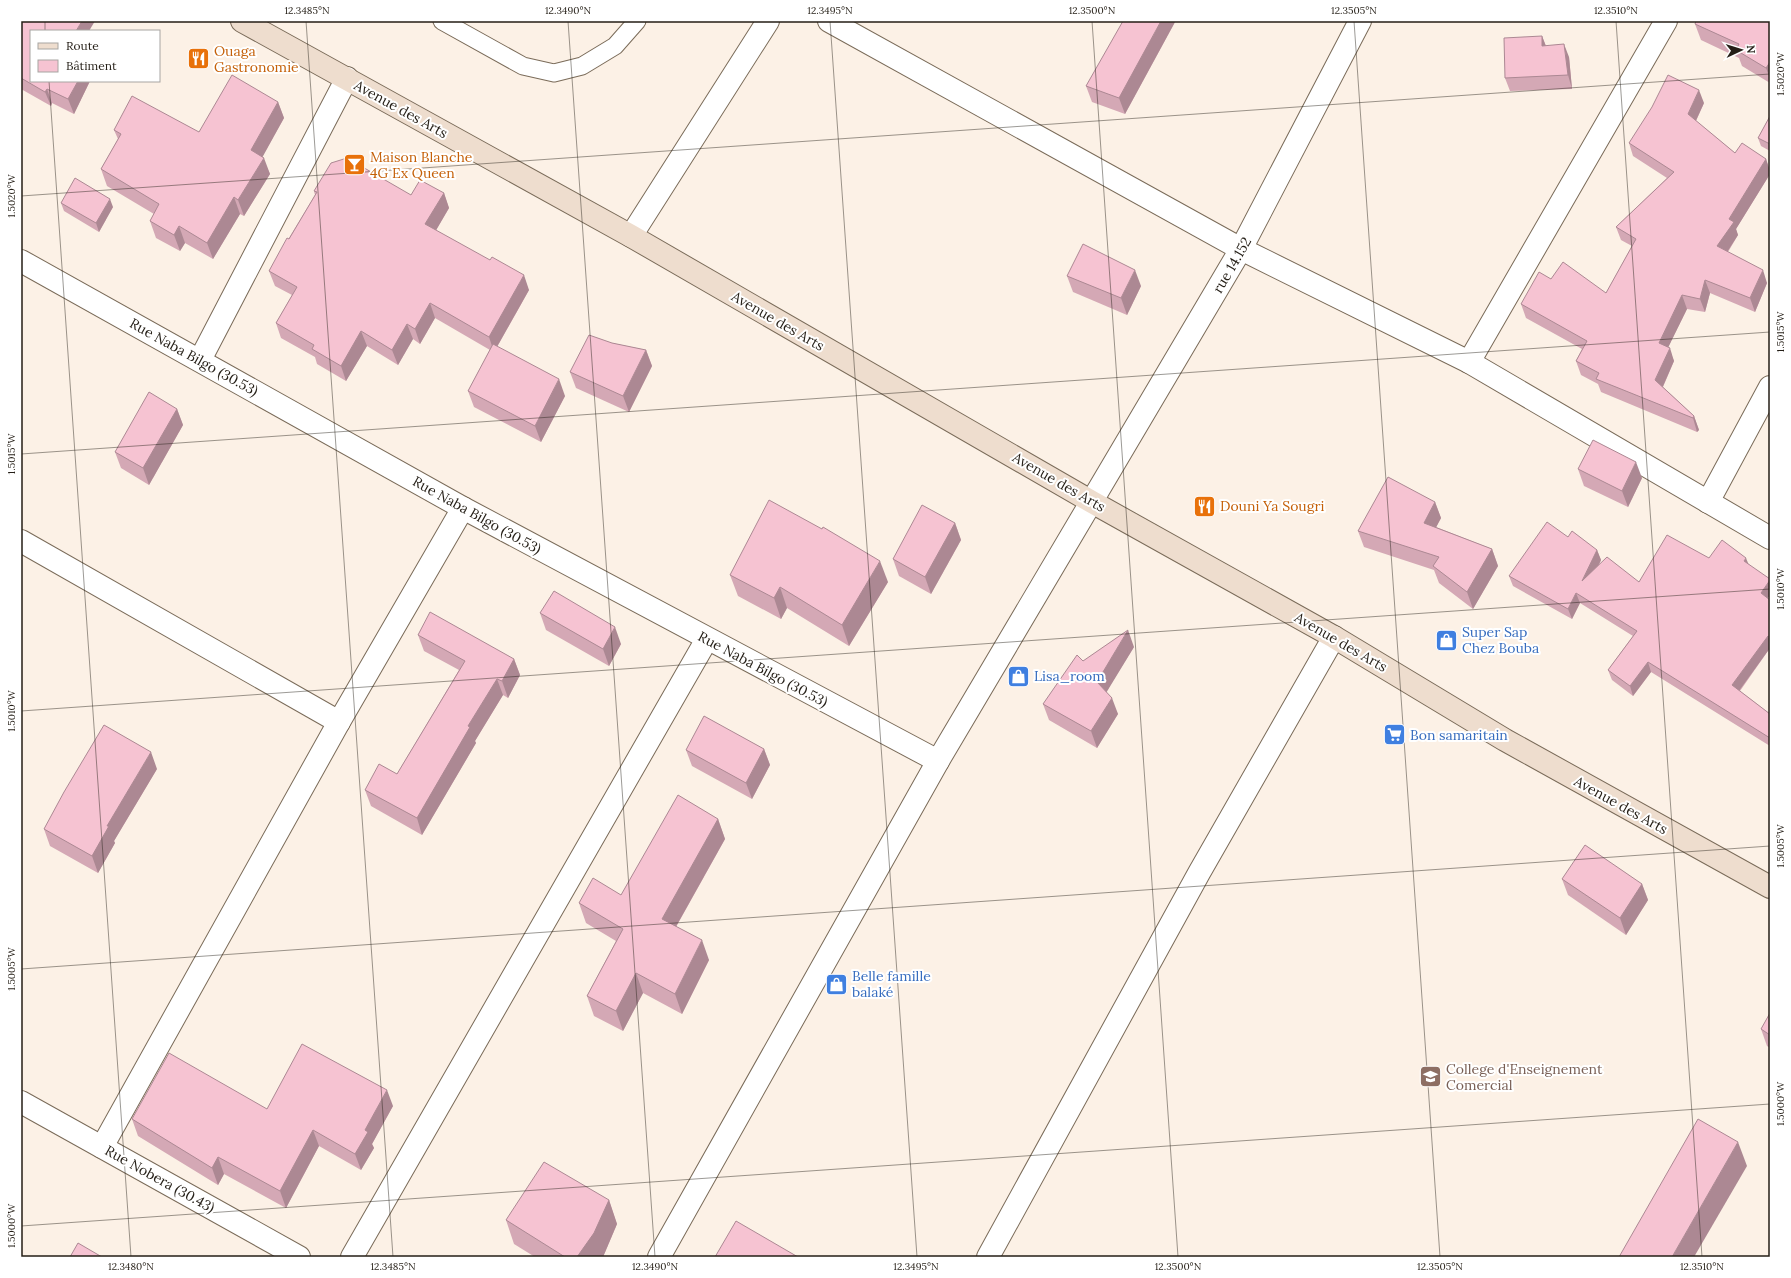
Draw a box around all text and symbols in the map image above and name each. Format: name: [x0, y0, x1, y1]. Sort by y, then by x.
text: 12.3485°N: [284, 4, 330, 17]
text: 12.3490°N: [545, 4, 591, 17]
text: 12.3495°N: [807, 4, 853, 17]
text: 12.3500°N: [1069, 4, 1116, 17]
text: 12.3505°N: [1331, 4, 1377, 17]
text: 12.3510°N: [1594, 4, 1638, 17]
legend: [30, 30, 160, 82]
north arrow: [1721, 30, 1761, 70]
text: Route: [66, 38, 99, 53]
place label: Ouaga Gastronomie: [214, 42, 299, 76]
text: N: [1744, 45, 1758, 55]
restaurant icon: Ouaga Gastronomie: [185, 46, 211, 72]
text: 1.5020°W: [1774, 51, 1787, 96]
text: Bâtiment: [66, 58, 117, 73]
street label: Avenue des Arts: [350, 75, 451, 142]
place label: Maison Blanche 4G Ex Queen: [370, 148, 473, 182]
bar icon: Maison Blanche 4G Ex Queen: [342, 152, 368, 178]
text: 1.5020°W: [5, 173, 18, 218]
street label: rue 14.152: [1209, 234, 1255, 296]
street label: Avenue des Arts: [728, 287, 828, 355]
text: 1.5015°W: [1774, 311, 1787, 352]
street label: Rue Naba Bilgo (30.53): [126, 314, 262, 400]
text: 1.5015°W: [5, 433, 18, 474]
street label: Avenue des Arts: [1009, 448, 1109, 516]
street label: Rue Naba Bilgo (30.53): [409, 472, 545, 558]
restaurant icon: Douni Ya Sougri: [1191, 493, 1217, 519]
place label: Douni Ya Sougri: [1220, 497, 1324, 515]
text: 1.5010°W: [1774, 567, 1787, 610]
street label: Avenue des Arts: [1291, 608, 1391, 676]
place label: Super Sap Chez Bouba: [1462, 623, 1539, 657]
street label: Rue Naba Bilgo (30.53): [695, 627, 831, 711]
shop icon: Super Sap Chez Bouba: [1434, 627, 1460, 653]
shop icon: Lisa_room: [1005, 663, 1031, 689]
place label: Lisa_room: [1034, 667, 1105, 685]
text: 1.5010°W: [5, 689, 18, 732]
supermarket icon: Bon samaritain: [1381, 722, 1407, 748]
place label: Bon samaritain: [1410, 726, 1508, 744]
street label: Avenue des Arts: [1570, 771, 1671, 838]
text: 1.5005°W: [1774, 823, 1787, 868]
text: 1.5005°W: [5, 946, 18, 991]
place label: Belle famille balaké: [852, 967, 931, 1001]
shop icon: Belle famille balaké: [824, 971, 850, 997]
place label: College d'Enseignement Comercial: [1446, 1060, 1603, 1094]
school or university icon: College d'Enseignement Comercial: [1418, 1064, 1444, 1090]
text: 1.5000°W: [1774, 1081, 1787, 1126]
street label: Rue Nobera (30.43): [102, 1141, 218, 1217]
text: 1.5000°W: [5, 1203, 18, 1248]
text: 12.3480°N: [108, 1260, 154, 1273]
text: 12.3485°N: [370, 1260, 416, 1273]
text: 12.3490°N: [632, 1260, 678, 1273]
text: 12.3495°N: [893, 1260, 939, 1273]
text: 12.3500°N: [1155, 1260, 1202, 1273]
text: 12.3505°N: [1417, 1260, 1463, 1273]
text: 12.3510°N: [1680, 1260, 1724, 1273]

